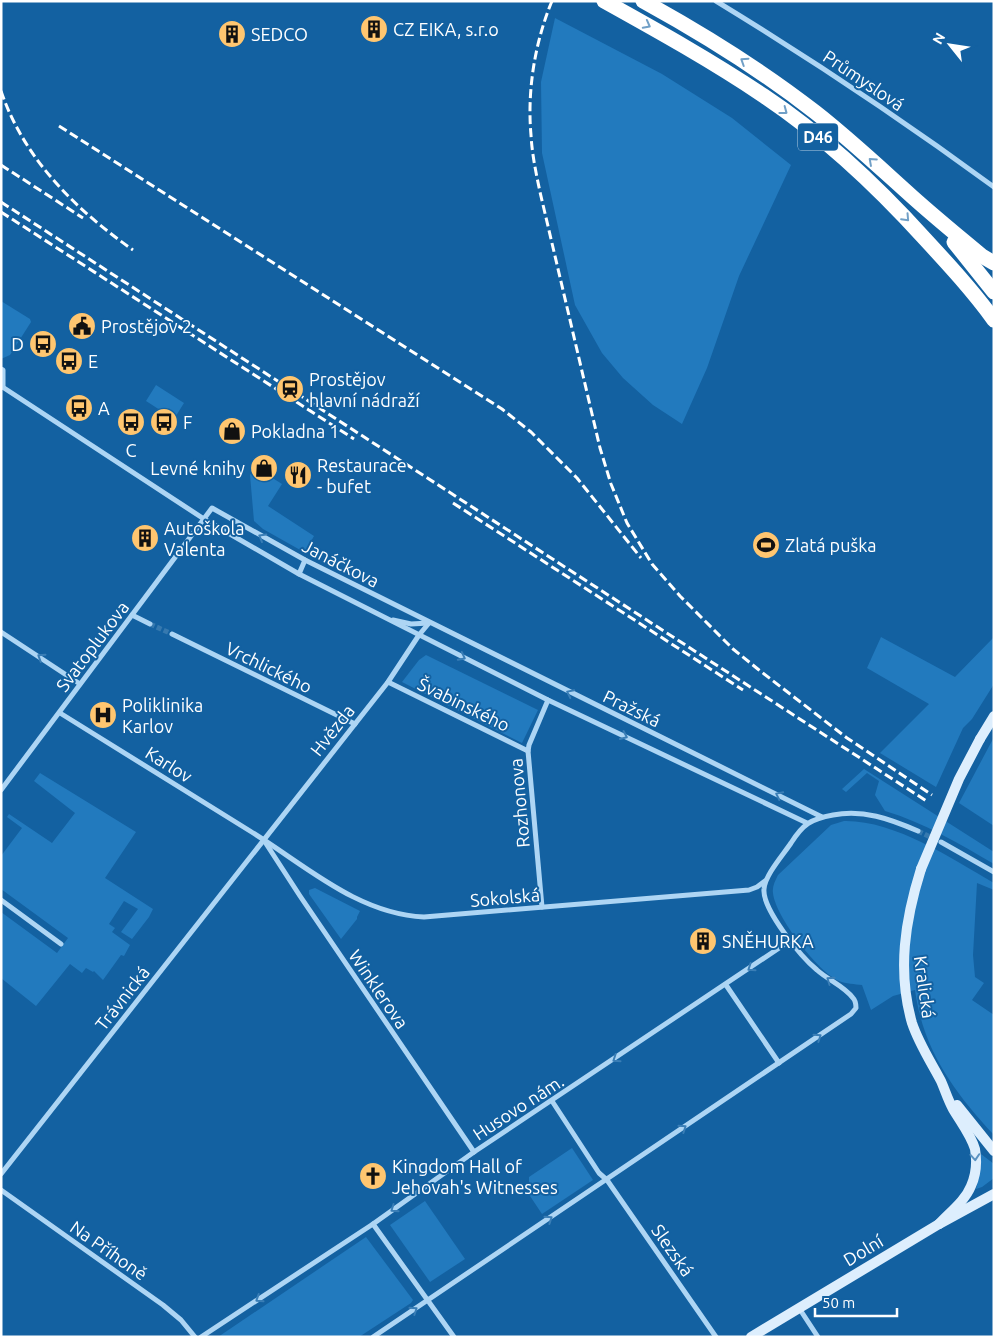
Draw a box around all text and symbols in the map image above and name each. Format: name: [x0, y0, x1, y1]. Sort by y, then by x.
building icon: CZ EIKA, s.r.o: [359, 14, 389, 44]
one-way arrow: [641, 18, 650, 28]
building icon: SEDCO: [217, 19, 247, 49]
place label: CZ EIKA, s.r.o: [393, 19, 499, 39]
north arrow: [925, 20, 975, 70]
place label: SEDCO: [251, 24, 308, 44]
text: N: [929, 30, 948, 47]
street label: Průmyslová: [820, 46, 908, 114]
one-way arrow: [740, 58, 749, 68]
one-way arrow: [778, 105, 788, 114]
road number: D46: [798, 124, 838, 150]
one-way arrow: [869, 157, 878, 166]
one-way arrow: [900, 212, 909, 221]
public building icon: Prostějov 2: [67, 311, 97, 341]
place label: Prostějov 2: [101, 316, 192, 336]
bus stop icon: D: [28, 329, 58, 359]
place label: D: [11, 334, 24, 354]
bus stop icon: E: [54, 346, 84, 376]
place label: E: [88, 351, 98, 371]
place label: Prostějov hlavní nádraží: [309, 369, 420, 410]
station icon: Prostějov hlavní nádraží: [275, 374, 305, 404]
bus stop icon: A: [64, 393, 94, 423]
place label: A: [98, 398, 110, 418]
bus stop icon: C: [116, 407, 146, 437]
bus stop icon: F: [149, 407, 179, 437]
place label: F: [183, 412, 192, 432]
shop icon: Pokladna 1: [217, 416, 247, 446]
place label: Pokladna 1: [251, 421, 340, 441]
place label: C: [125, 440, 137, 460]
shop icon: Levné knihy: [249, 453, 279, 483]
place label: Restaurace - bufet: [317, 455, 407, 496]
place label: Levné knihy: [150, 458, 245, 478]
restaurant icon: Restaurace - bufet: [283, 460, 313, 490]
place label: Autoškola Valenta: [164, 518, 245, 559]
building icon: Autoškola Valenta: [130, 523, 160, 553]
sports icon: Zlatá puška: [751, 530, 781, 560]
one-way arrow: [258, 533, 267, 543]
street label: Janáčkova: [299, 535, 383, 591]
place label: Zlatá puška: [785, 535, 877, 555]
street label: Svatoplukova: [52, 597, 132, 695]
street label: Vrchlického: [223, 638, 315, 696]
one-way arrow: [457, 651, 466, 661]
one-way arrow: [38, 654, 47, 664]
street label: Švabinského: [415, 672, 514, 735]
street label: Pražská: [600, 686, 664, 730]
one-way arrow: [566, 689, 575, 699]
place label: Poliklinika Karlov: [122, 695, 203, 736]
hospital icon: Poliklinika Karlov: [88, 700, 118, 730]
street label: Hvězda: [306, 701, 358, 759]
one-way arrow: [618, 730, 627, 740]
street label: Karlov: [142, 742, 196, 786]
street label: Rozhonova: [505, 758, 533, 848]
one-way arrow: [775, 791, 784, 801]
street label: Sokolská: [469, 884, 541, 910]
building icon: SNĚHURKA: [688, 926, 718, 956]
place label: SNĚHURKA: [722, 930, 814, 951]
street label: Winklerova: [345, 946, 413, 1032]
street label: Kralická: [911, 955, 939, 1019]
street label: Trávnická: [91, 962, 153, 1034]
one-way arrow: [747, 962, 757, 971]
one-way arrow: [826, 977, 836, 986]
one-way arrow: [812, 1034, 821, 1043]
one-way arrow: [612, 1052, 621, 1062]
street label: Husovo nám.: [469, 1070, 567, 1144]
one-way arrow: [678, 1125, 687, 1134]
one-way arrow: [969, 1153, 980, 1161]
place label: Kingdom Hall of Jehovah's Witnesses: [392, 1156, 558, 1197]
church icon: Kingdom Hall of Jehovah's Witnesses: [358, 1161, 388, 1191]
one-way arrow: [391, 1203, 400, 1212]
street label: Na Příhoně: [67, 1216, 151, 1284]
one-way arrow: [543, 1216, 553, 1225]
street label: Slezská: [648, 1220, 698, 1280]
street label: Dolní: [840, 1230, 887, 1270]
scale bar: [815, 1286, 898, 1318]
one-way arrow: [255, 1293, 265, 1302]
text: 50 m: [822, 1294, 855, 1311]
one-way arrow: [408, 1307, 418, 1316]

